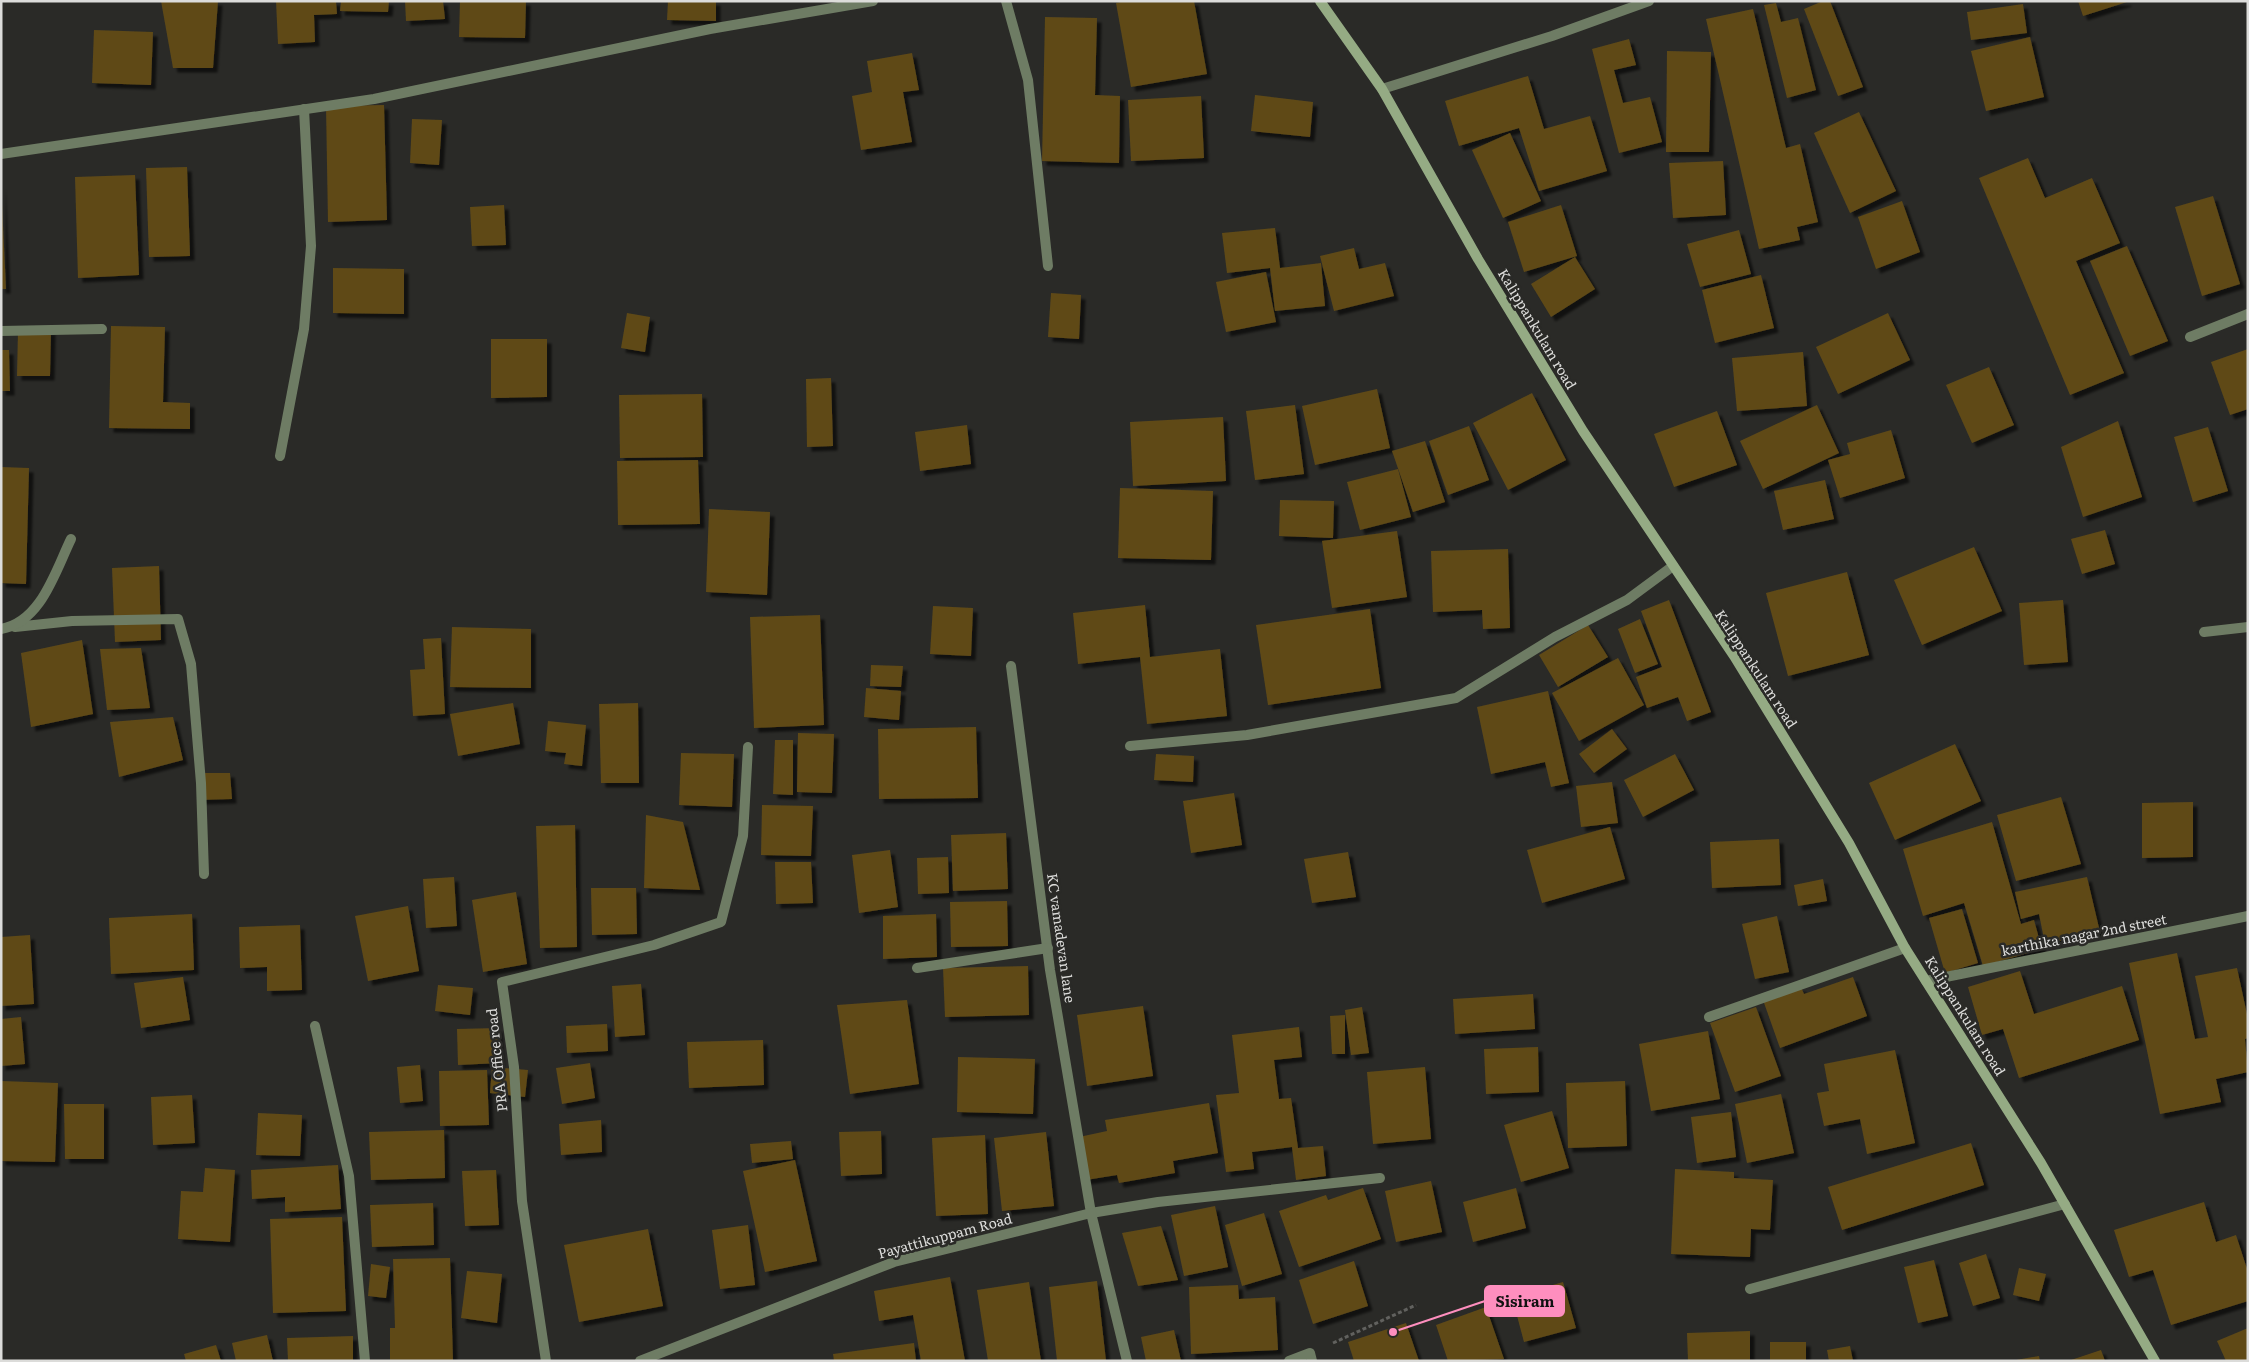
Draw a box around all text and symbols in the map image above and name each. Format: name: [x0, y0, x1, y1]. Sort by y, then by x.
street label: Kalippankulam road: [1494, 264, 1582, 393]
street label: Kalippankulam road: [1711, 605, 1803, 732]
street label: KC vamadevan lane: [1043, 872, 1081, 1004]
street label: karthika nagar 2nd street: [1999, 908, 2168, 960]
street label: Kalippankulam road: [1921, 952, 2011, 1079]
street label: PRA Office road: [481, 1007, 511, 1113]
street label: Payattikuppam Road: [875, 1207, 1015, 1263]
callout: Sisiram: [1485, 1286, 1564, 1316]
text: Sisiram: [1495, 1289, 1555, 1312]

